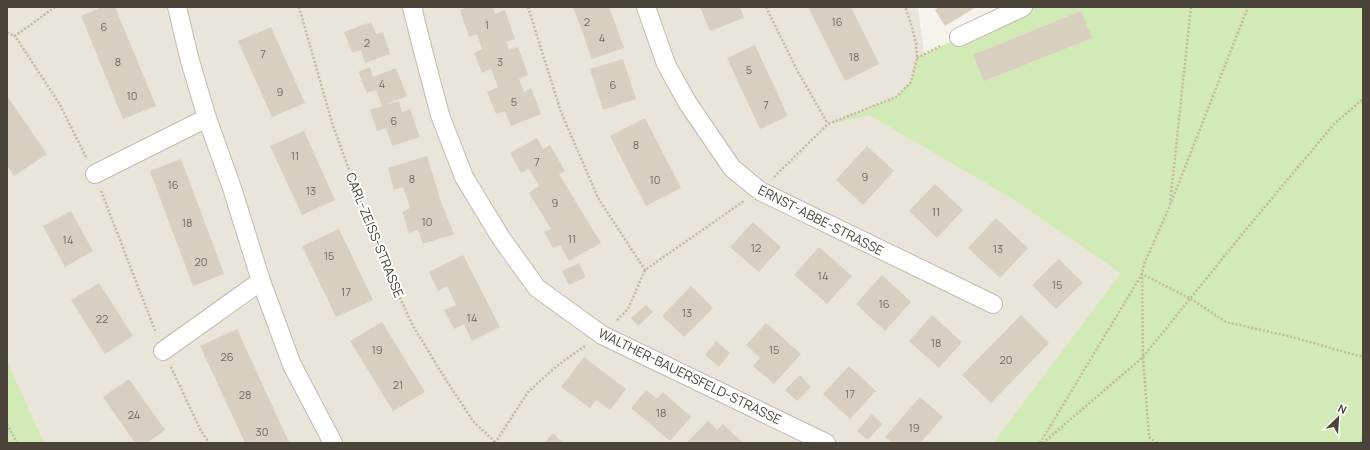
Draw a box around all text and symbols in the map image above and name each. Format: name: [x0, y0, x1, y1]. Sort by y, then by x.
house number: 2: [584, 14, 590, 29]
house number: 16: [831, 14, 843, 29]
house number: 1: [485, 17, 489, 32]
house number: 6: [101, 19, 108, 34]
house number: 4: [599, 30, 605, 45]
house number: 2: [364, 35, 370, 50]
house number: 7: [260, 46, 266, 61]
house number: 18: [849, 49, 859, 64]
house number: 8: [115, 54, 121, 69]
house number: 3: [497, 54, 503, 69]
house number: 5: [746, 62, 752, 77]
house number: 4: [379, 76, 385, 91]
house number: 6: [610, 77, 617, 92]
house number: 9: [277, 84, 284, 99]
house number: 10: [126, 88, 138, 103]
house number: 5: [511, 94, 517, 109]
house number: 7: [763, 97, 769, 112]
house number: 6: [391, 113, 398, 128]
house number: 8: [633, 137, 639, 152]
house number: 11: [291, 148, 299, 163]
house number: 7: [534, 154, 540, 169]
house number: 9: [862, 169, 869, 184]
street label: CARL-ZEISS-STRASSE: [342, 170, 408, 300]
house number: 8: [409, 171, 415, 186]
house number: 10: [649, 172, 661, 187]
house number: 16: [167, 177, 179, 192]
street label: ERNST-ABBE-STRASSE: [755, 181, 887, 259]
house number: 13: [306, 183, 316, 198]
house number: 9: [552, 195, 559, 210]
house number: 11: [932, 204, 940, 219]
house number: 10: [421, 214, 433, 229]
house number: 18: [182, 215, 192, 230]
house number: 11: [568, 231, 576, 246]
house number: 14: [63, 232, 73, 247]
house number: 12: [751, 240, 761, 255]
house number: 13: [993, 241, 1003, 256]
house number: 15: [324, 248, 334, 263]
house number: 20: [195, 254, 207, 269]
house number: 14: [818, 268, 828, 283]
house number: 15: [1052, 277, 1062, 292]
house number: 17: [341, 284, 351, 299]
house number: 16: [878, 296, 890, 311]
house number: 13: [682, 305, 692, 320]
house number: 14: [467, 310, 477, 325]
house number: 22: [96, 311, 108, 326]
street label: WALTHER-BAUERSFELD-STRASSE: [595, 324, 785, 428]
house number: 18: [931, 335, 941, 350]
house number: 19: [371, 342, 383, 357]
house number: 15: [769, 342, 779, 357]
house number: 26: [220, 349, 234, 364]
house number: 20: [1000, 352, 1012, 367]
house number: 21: [393, 377, 403, 392]
house number: 17: [845, 386, 855, 401]
house number: 28: [239, 387, 251, 402]
north arrow: [1318, 398, 1358, 438]
text: N: [1336, 400, 1349, 417]
house number: 18: [656, 405, 666, 420]
house number: 24: [128, 407, 140, 422]
house number: 19: [908, 420, 920, 435]
house number: 30: [256, 424, 268, 439]

